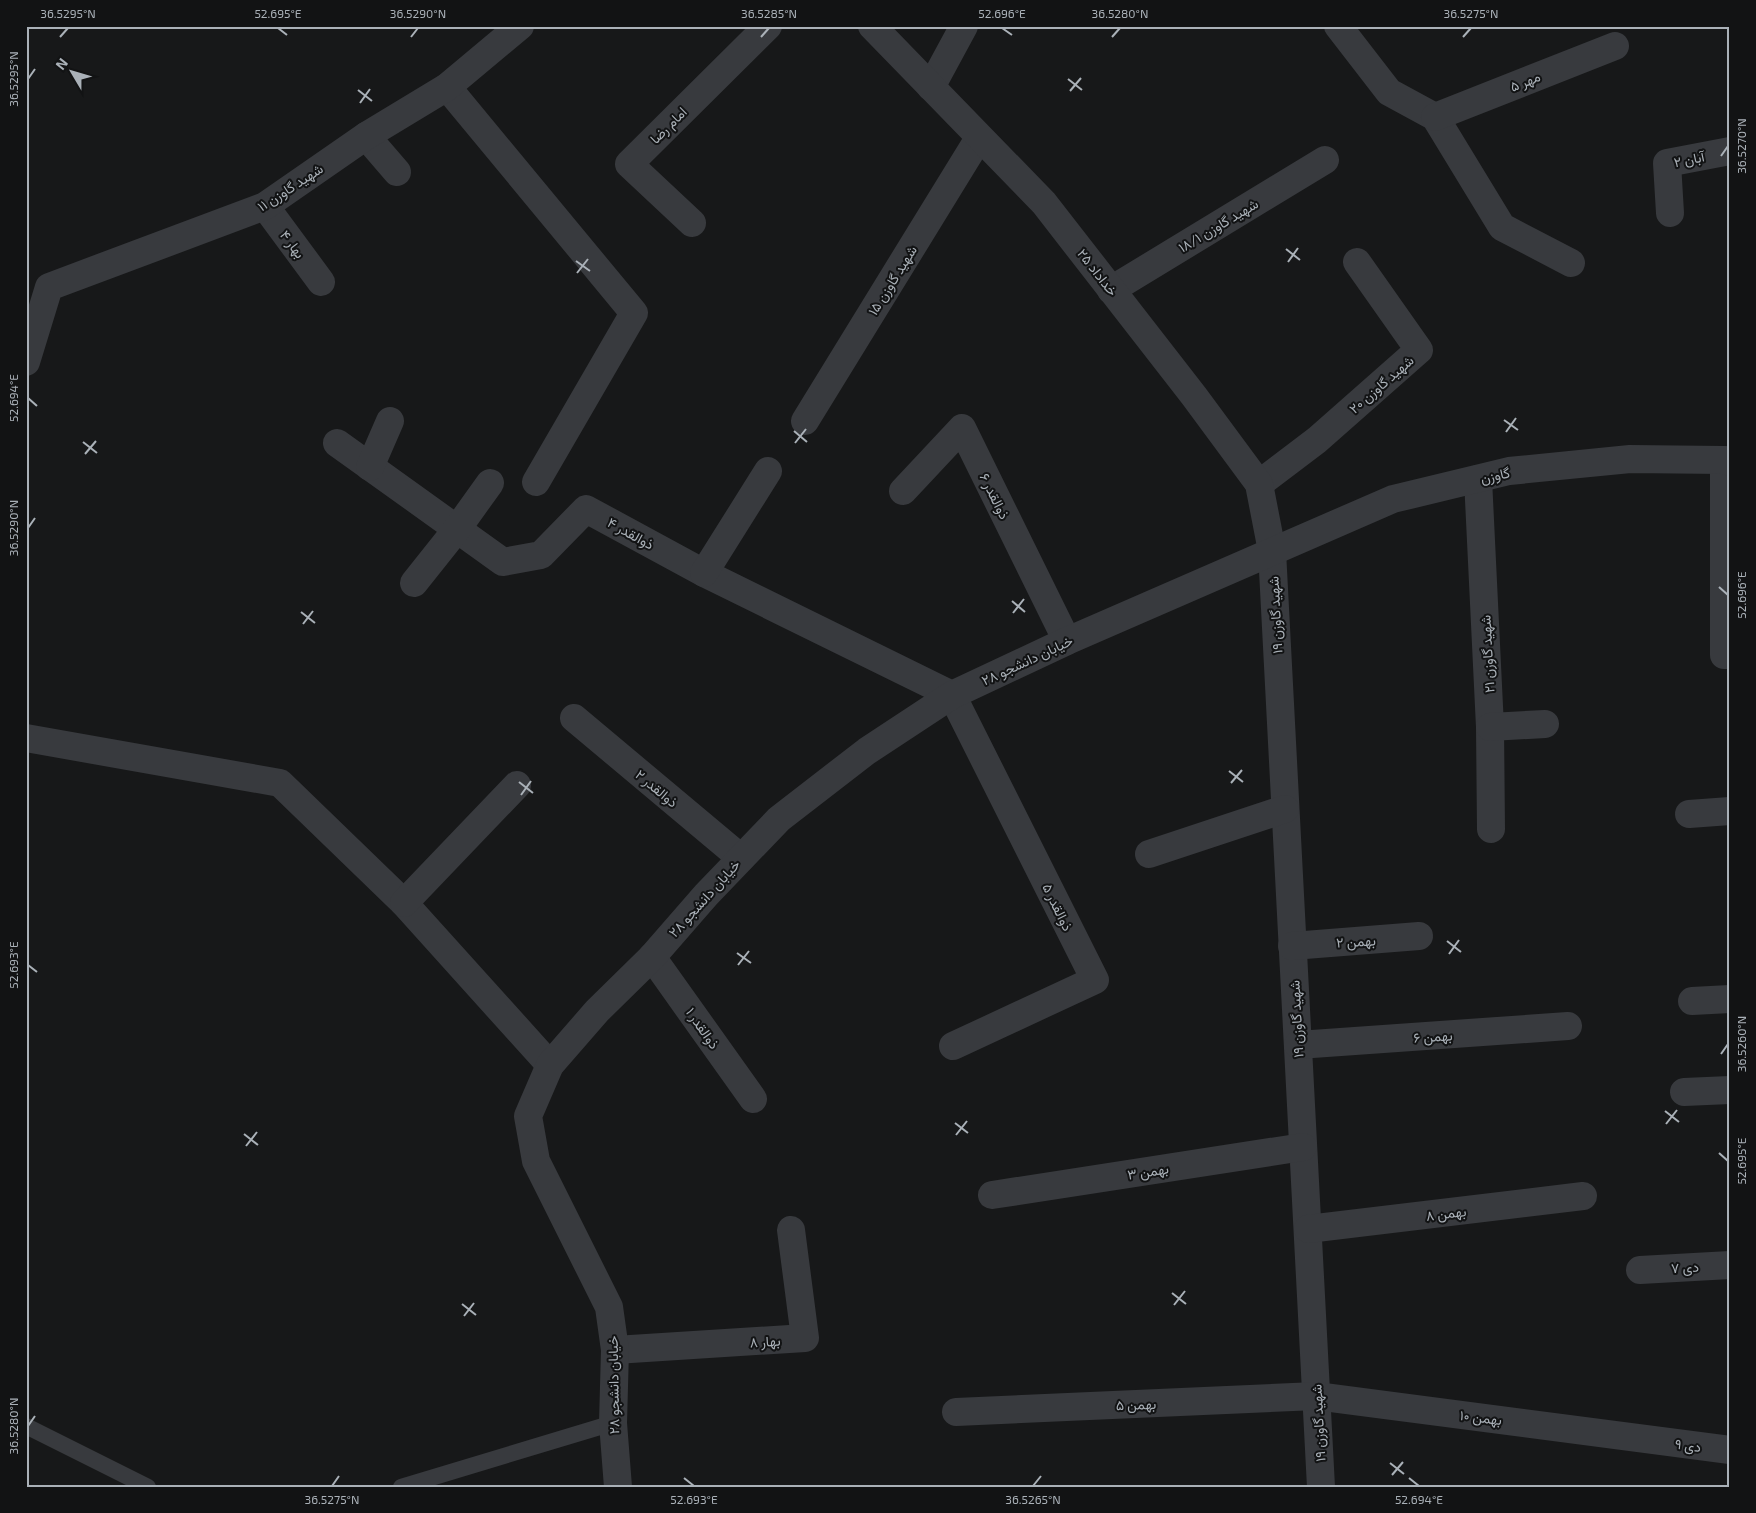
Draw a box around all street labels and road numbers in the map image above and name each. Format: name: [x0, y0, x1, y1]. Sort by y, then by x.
street label: مهر ۵: [1507, 67, 1543, 96]
street label: امام رضا: [646, 103, 691, 148]
street label: آبان ۲: [1672, 147, 1708, 172]
street label: شهید گاوزن ۱۱: [254, 159, 327, 215]
street label: شهید گاوزن ۱۸/۱: [1175, 194, 1262, 256]
street label: بهار ۴: [276, 227, 309, 262]
street label: شهید گاوزن ۱۵: [864, 242, 921, 319]
street label: خداداد ۲۵: [1074, 245, 1122, 299]
street label: شهید گاوزن ۲۰: [1345, 351, 1417, 417]
street label: گاوزن: [1478, 463, 1512, 488]
street label: ذوالقدر ۶: [976, 470, 1014, 523]
street label: ذوالقدر ۴: [604, 513, 657, 554]
street label: شهید گاوزن ۱۹: [1264, 576, 1287, 654]
street label: شهید گاوزن ۲۱: [1476, 614, 1499, 693]
street label: خیابان دانشجو ۲۸: [979, 631, 1076, 689]
street label: ذوالقدر ۲: [632, 765, 682, 811]
street label: خیابان دانشجو ۲۸: [665, 856, 744, 941]
street label: ذوالقدر ۵: [1038, 880, 1077, 934]
street label: بهمن ۲: [1336, 931, 1376, 952]
street label: شهید گاوزن ۱۹: [1285, 980, 1308, 1058]
street label: ذوالقدر ۱: [682, 1004, 723, 1053]
street label: بهمن ۶: [1413, 1026, 1453, 1047]
street label: بهمن ۳: [1126, 1159, 1170, 1184]
street label: بهمن ۸: [1425, 1202, 1467, 1225]
street label: دی ۷: [1671, 1258, 1700, 1277]
street label: بهار ۸: [749, 1331, 781, 1352]
street label: خیابان دانشجو ۲۸: [604, 1335, 623, 1435]
street label: شهید گاوزن ۱۹: [1307, 1384, 1330, 1462]
street label: بهمن ۵: [1115, 1395, 1157, 1414]
street label: بهمن ۱۰: [1459, 1406, 1503, 1429]
street label: دی ۹: [1674, 1435, 1703, 1456]

